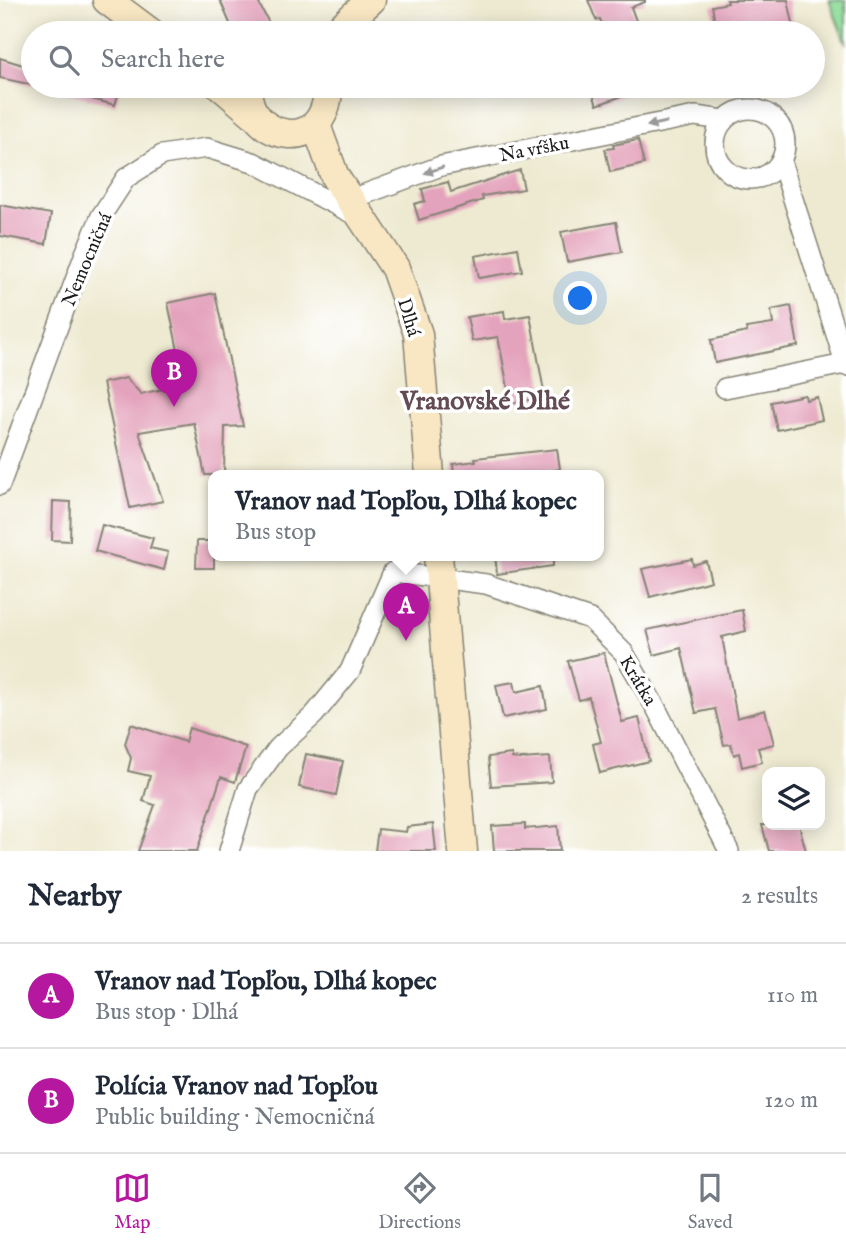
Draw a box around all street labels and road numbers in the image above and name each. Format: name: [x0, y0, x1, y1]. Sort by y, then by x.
street label: Na vŕšku: [498, 131, 571, 168]
street label: Nemocničná: [57, 209, 119, 310]
street label: Dlhá: [391, 296, 425, 340]
street label: Krátka: [613, 652, 662, 711]

